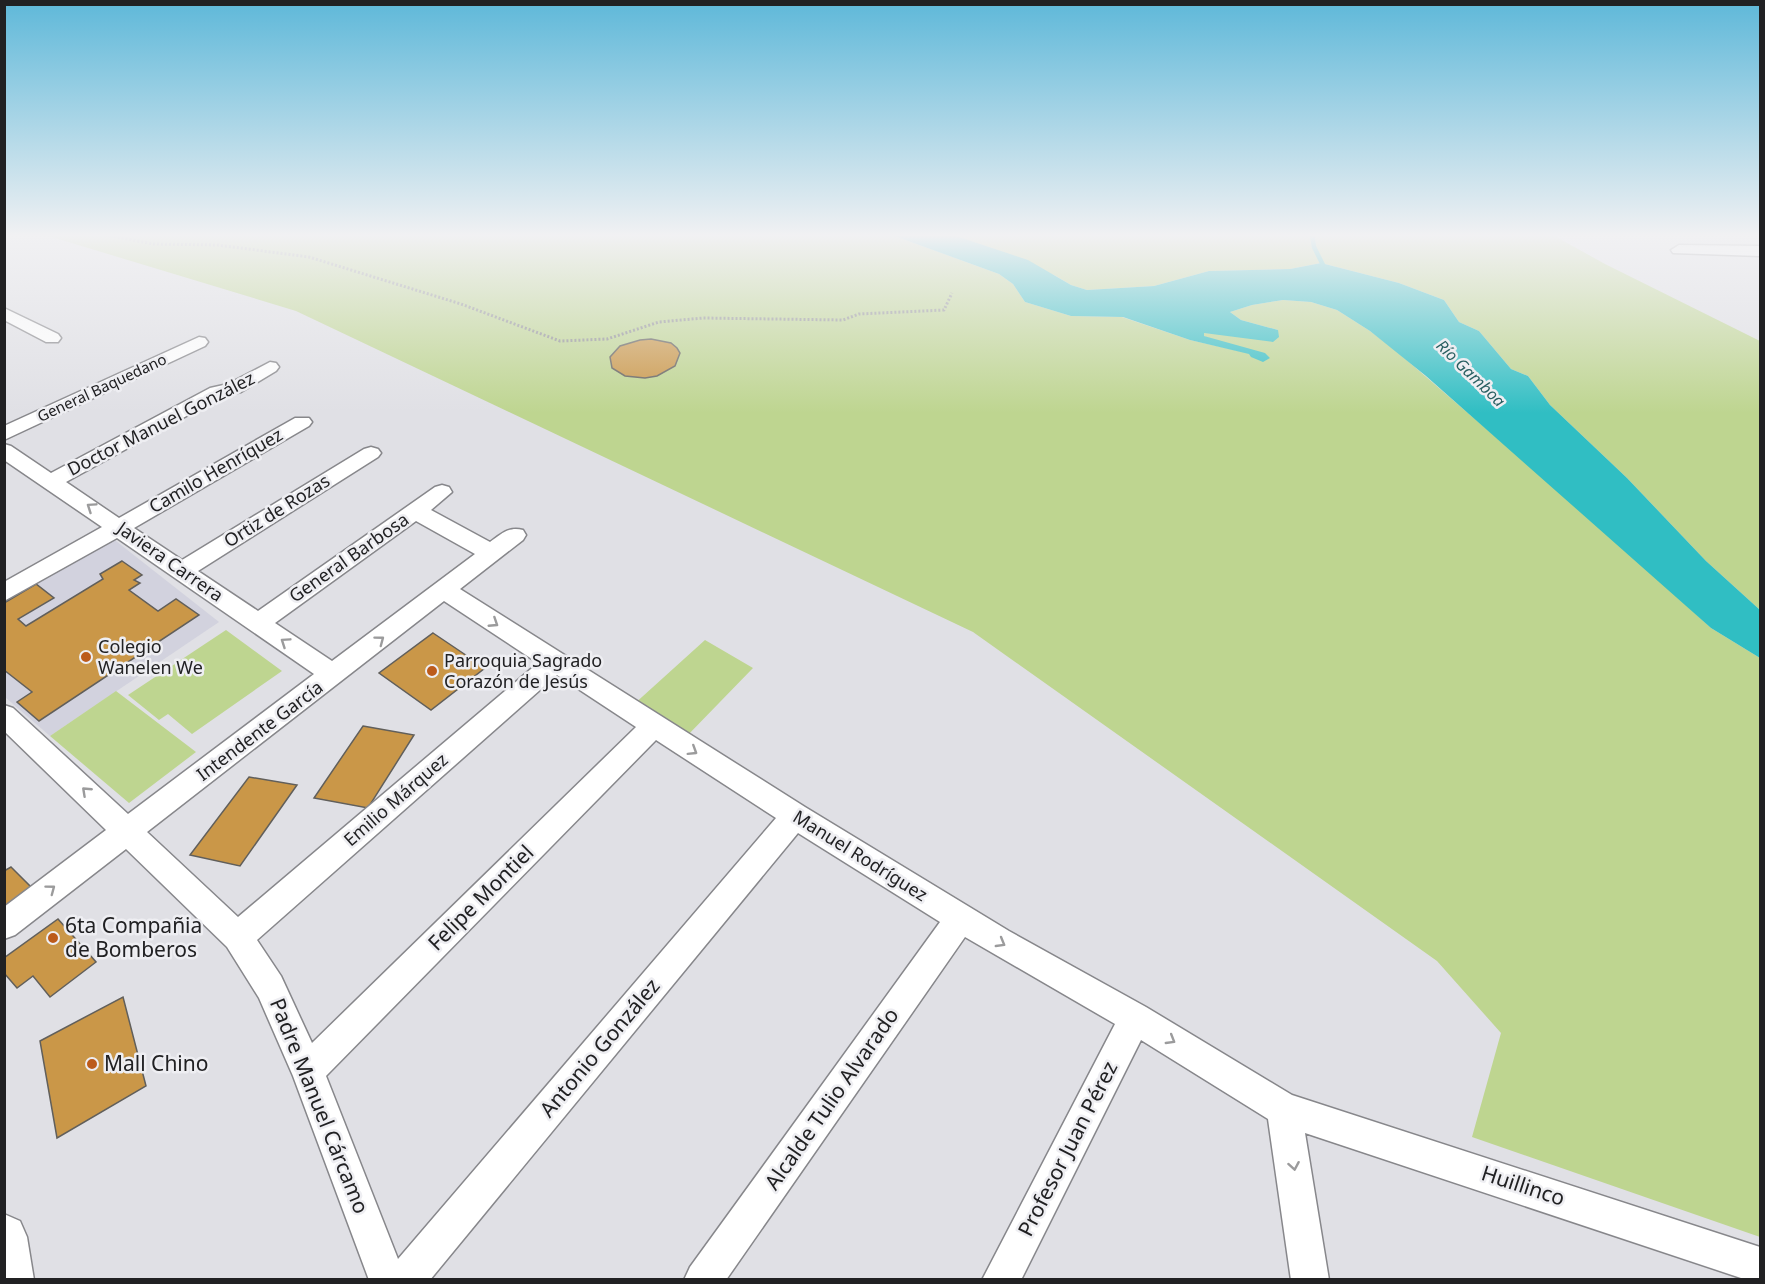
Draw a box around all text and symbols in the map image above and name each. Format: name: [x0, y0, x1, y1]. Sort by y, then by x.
water label: Río Gamboa: [1432, 335, 1510, 411]
street label: General Baquedano: [34, 348, 169, 426]
street label: Doctor Manuel González: [63, 365, 258, 481]
street label: Camilo Henríquez: [144, 422, 287, 518]
street label: Ortiz de Rozas: [219, 468, 334, 552]
one-way arrow: [86, 503, 97, 514]
street label: General Barbosa: [284, 507, 413, 607]
street label: Javiera Carrera: [111, 515, 228, 607]
one-way arrow: [487, 616, 498, 627]
place label: Colegio Wanelen We: [98, 634, 203, 679]
one-way arrow: [374, 636, 385, 647]
one-way arrow: [281, 638, 291, 650]
place label: Parroquia Sagrado Corazón de Jesús: [444, 648, 602, 693]
marker: Colegio Wanelen We: [79, 650, 93, 664]
marker: Parroquia Sagrado Corazón de Jesús: [425, 664, 439, 678]
street label: Intendente García: [191, 675, 327, 786]
one-way arrow: [687, 744, 697, 756]
street label: Emilio Márquez: [338, 747, 452, 851]
one-way arrow: [82, 787, 93, 798]
street label: Manuel Rodríguez: [789, 804, 932, 906]
street label: Felipe Montiel: [421, 838, 539, 956]
one-way arrow: [45, 886, 56, 897]
place label: 6ta Compañia de Bomberos: [65, 911, 202, 963]
marker: 6ta Compañia de Bomberos: [46, 931, 60, 945]
one-way arrow: [995, 936, 1006, 947]
street label: Antonio González: [533, 972, 666, 1123]
street label: Padre Manuel Cárcamo: [264, 994, 376, 1217]
street label: Alcalde Tulio Alvarado: [758, 1002, 905, 1195]
one-way arrow: [1165, 1032, 1175, 1044]
place label: Mall Chino: [104, 1049, 208, 1077]
street label: Profesor Juan Pérez: [1011, 1056, 1123, 1241]
marker: Mall Chino: [85, 1057, 99, 1071]
street label: Huillinco: [1478, 1158, 1569, 1212]
one-way arrow: [1287, 1161, 1300, 1171]

